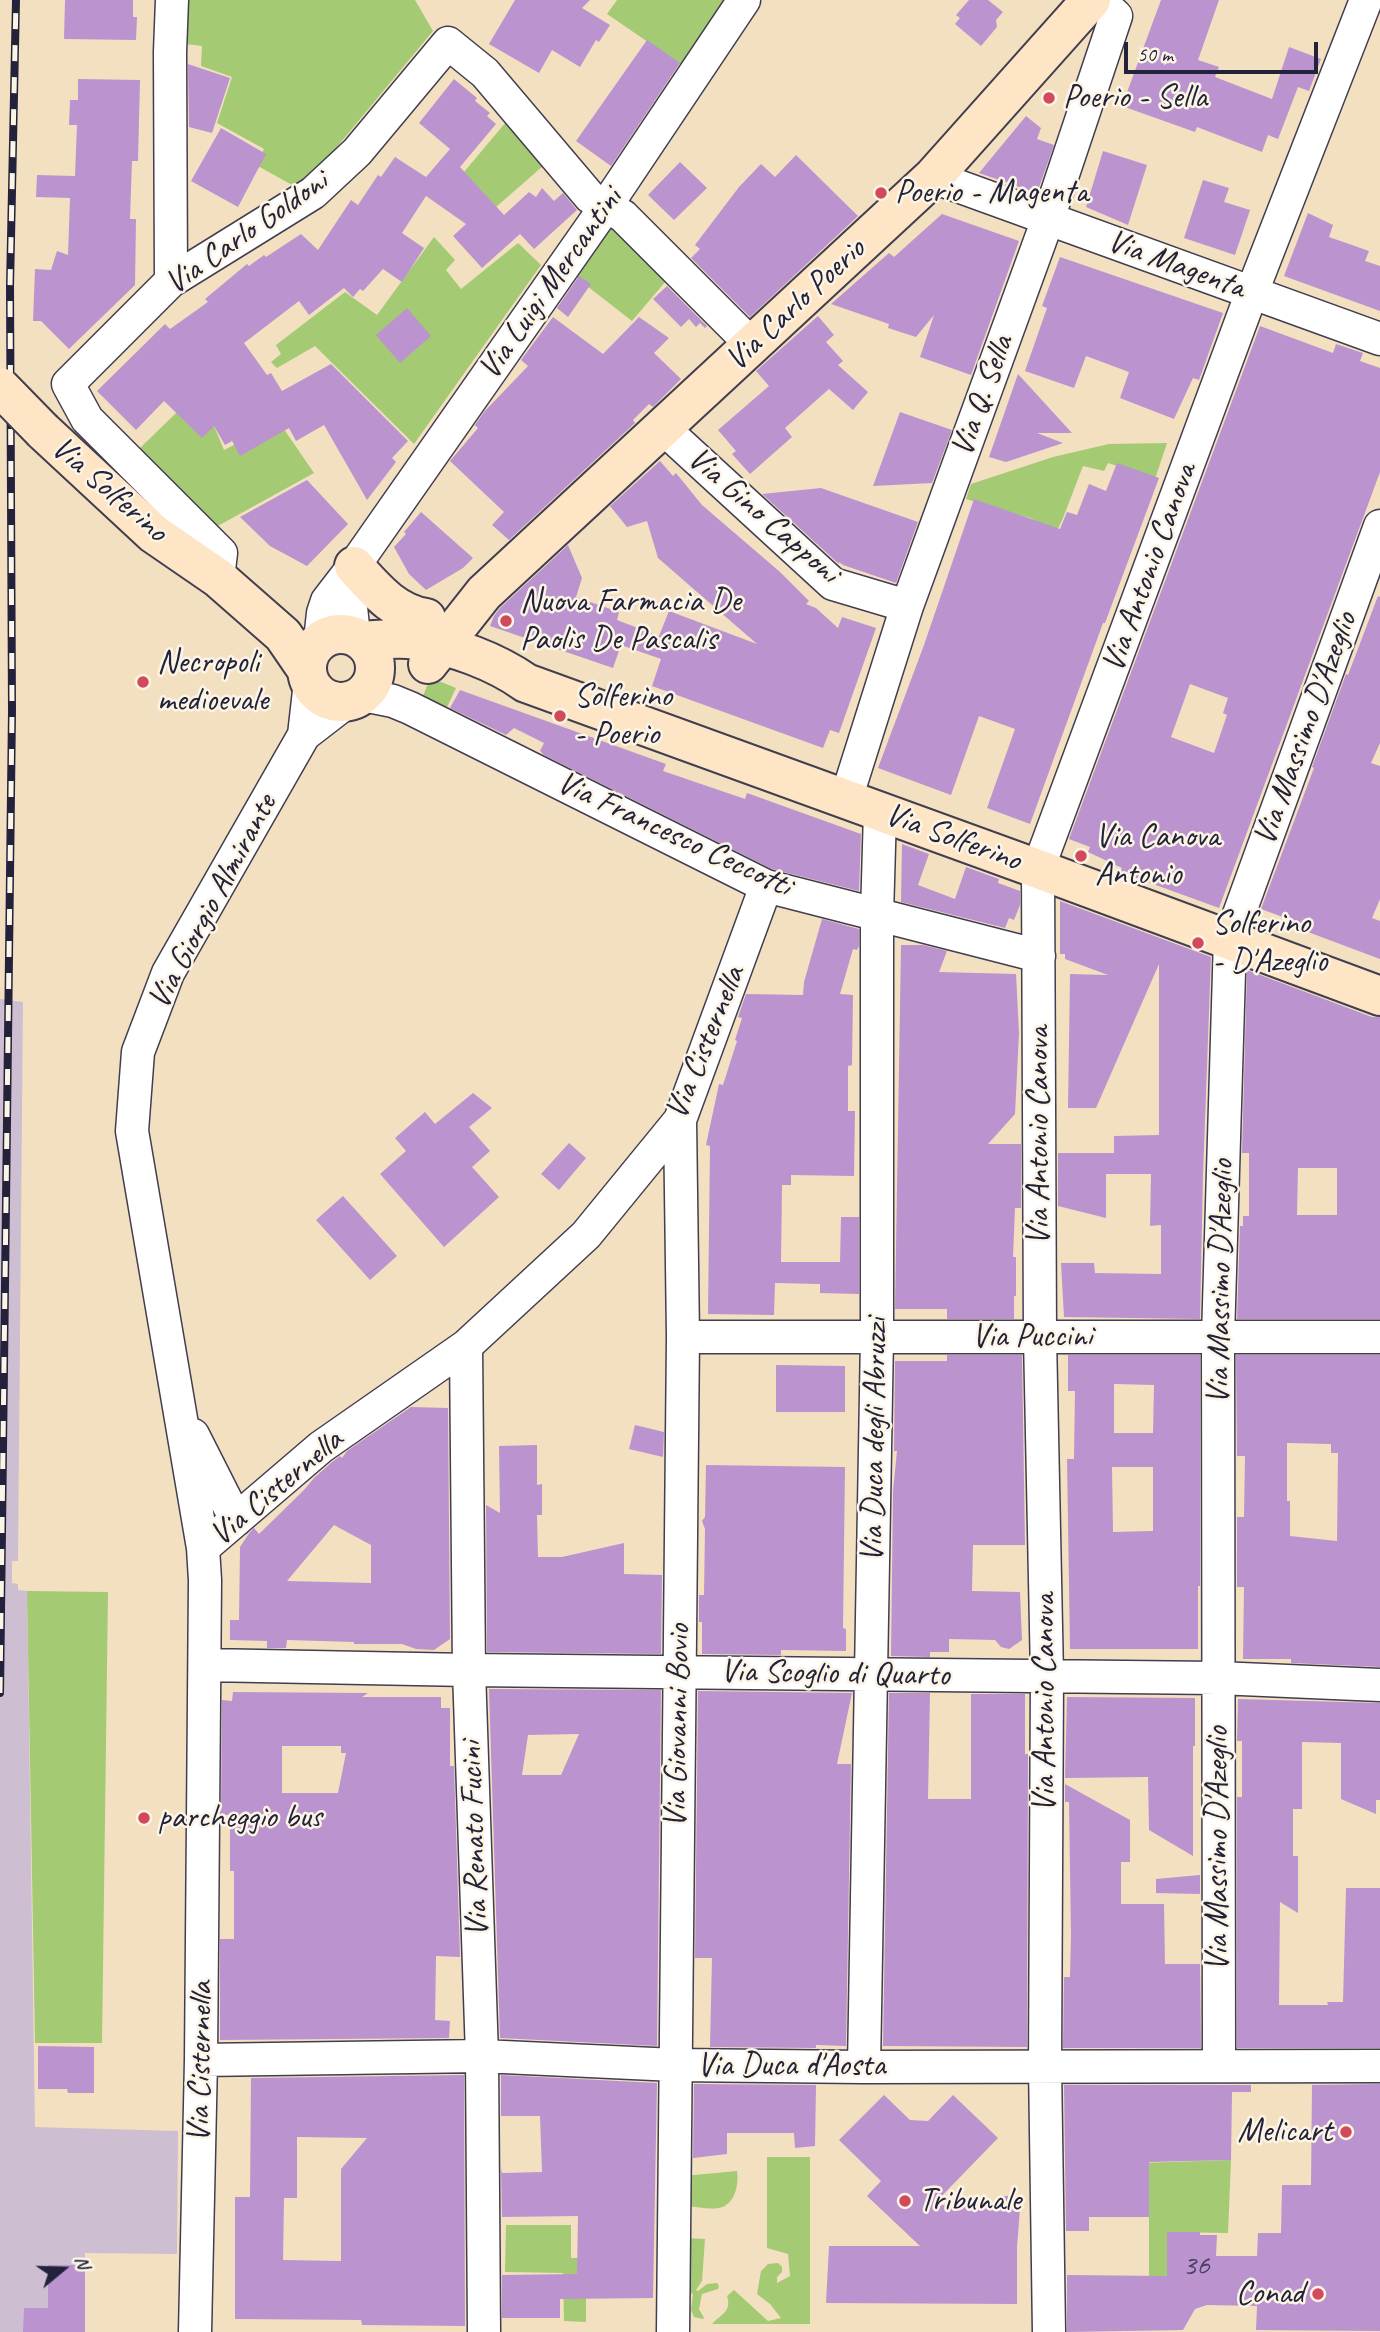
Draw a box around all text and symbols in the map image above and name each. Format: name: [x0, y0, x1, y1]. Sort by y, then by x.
scale bar: [1128, 28, 1322, 72]
text: 50 m: [1137, 41, 1173, 67]
place label: Poerio - Sella: [1063, 78, 1207, 118]
marker: Poerio - Sella: [1041, 90, 1057, 106]
street label: Via Carlo Goldoni: [158, 162, 336, 304]
place label: Poerio - Magenta: [895, 173, 1088, 213]
street label: Via Luigi Mercantini: [470, 181, 632, 387]
marker: Poerio - Magenta: [873, 185, 889, 201]
street label: Via Magenta: [1102, 222, 1250, 308]
street label: Via Carlo Poerio: [718, 230, 874, 380]
street label: Via Q. Sella: [943, 330, 1023, 462]
street label: Via Solferino: [43, 429, 175, 551]
street label: Via Gino Capponi: [679, 439, 847, 593]
street label: Via Antonio Canova: [1094, 458, 1206, 678]
place label: Nuova Farmacia De Paolis De Pascalis: [520, 582, 741, 660]
street label: Via Massimo D'Azeglio: [1246, 607, 1366, 851]
marker: Nuova Farmacia De Paolis De Pascalis: [498, 613, 514, 629]
place label: Necropoli medioevale: [157, 643, 268, 721]
marker: Necropoli medioevale: [135, 674, 151, 690]
place label: Solferino - Poerio: [574, 677, 672, 755]
marker: Solferino - Poerio: [552, 708, 568, 724]
street label: Via Francesco Ceccotti: [551, 763, 797, 907]
street label: Via Giorgio Almirante: [140, 788, 286, 1016]
street label: Via Solferino: [880, 795, 1026, 881]
place label: Via Canova Antonio: [1095, 817, 1220, 895]
marker: Via Canova Antonio: [1073, 848, 1089, 864]
place label: Solferino - D'Azeglio: [1212, 904, 1327, 982]
marker: Solferino - D'Azeglio: [1190, 935, 1206, 951]
street label: Via Cisternella: [657, 961, 755, 1125]
street label: Via Antonio Canova: [1019, 1027, 1059, 1245]
street label: Via Massimo D'Azeglio: [1199, 1159, 1243, 1405]
street label: Via Duca degli Abruzzi: [853, 1317, 897, 1563]
street label: Via Puccini: [972, 1317, 1092, 1357]
street label: Via Cisternella: [203, 1421, 351, 1555]
street label: Via Antonio Canova: [1025, 1594, 1065, 1812]
street label: Via Giovanni Bovio: [656, 1624, 700, 1828]
street label: Via Scoglio di Quarto: [720, 1652, 950, 1696]
street label: Via Massimo D'Azeglio: [1198, 1727, 1238, 1971]
street label: Via Renato Fucini: [452, 1740, 498, 1938]
place label: parcheggio bus: [158, 1798, 322, 1838]
marker: parcheggio bus: [136, 1810, 152, 1826]
street label: Via Cisternella: [180, 1981, 222, 2143]
street label: Via Duca d'Aosta: [697, 2046, 885, 2086]
place label: Melicart: [1238, 2112, 1332, 2152]
marker: Melicart: [1338, 2124, 1354, 2140]
place label: Tribunale: [919, 2181, 1021, 2221]
marker: Tribunale: [897, 2193, 913, 2209]
north arrow: [28, 2234, 98, 2304]
house number: 36: [1183, 2248, 1209, 2284]
text: N: [70, 2253, 96, 2272]
place label: Conad: [1236, 2274, 1304, 2314]
marker: Conad: [1310, 2286, 1326, 2302]

